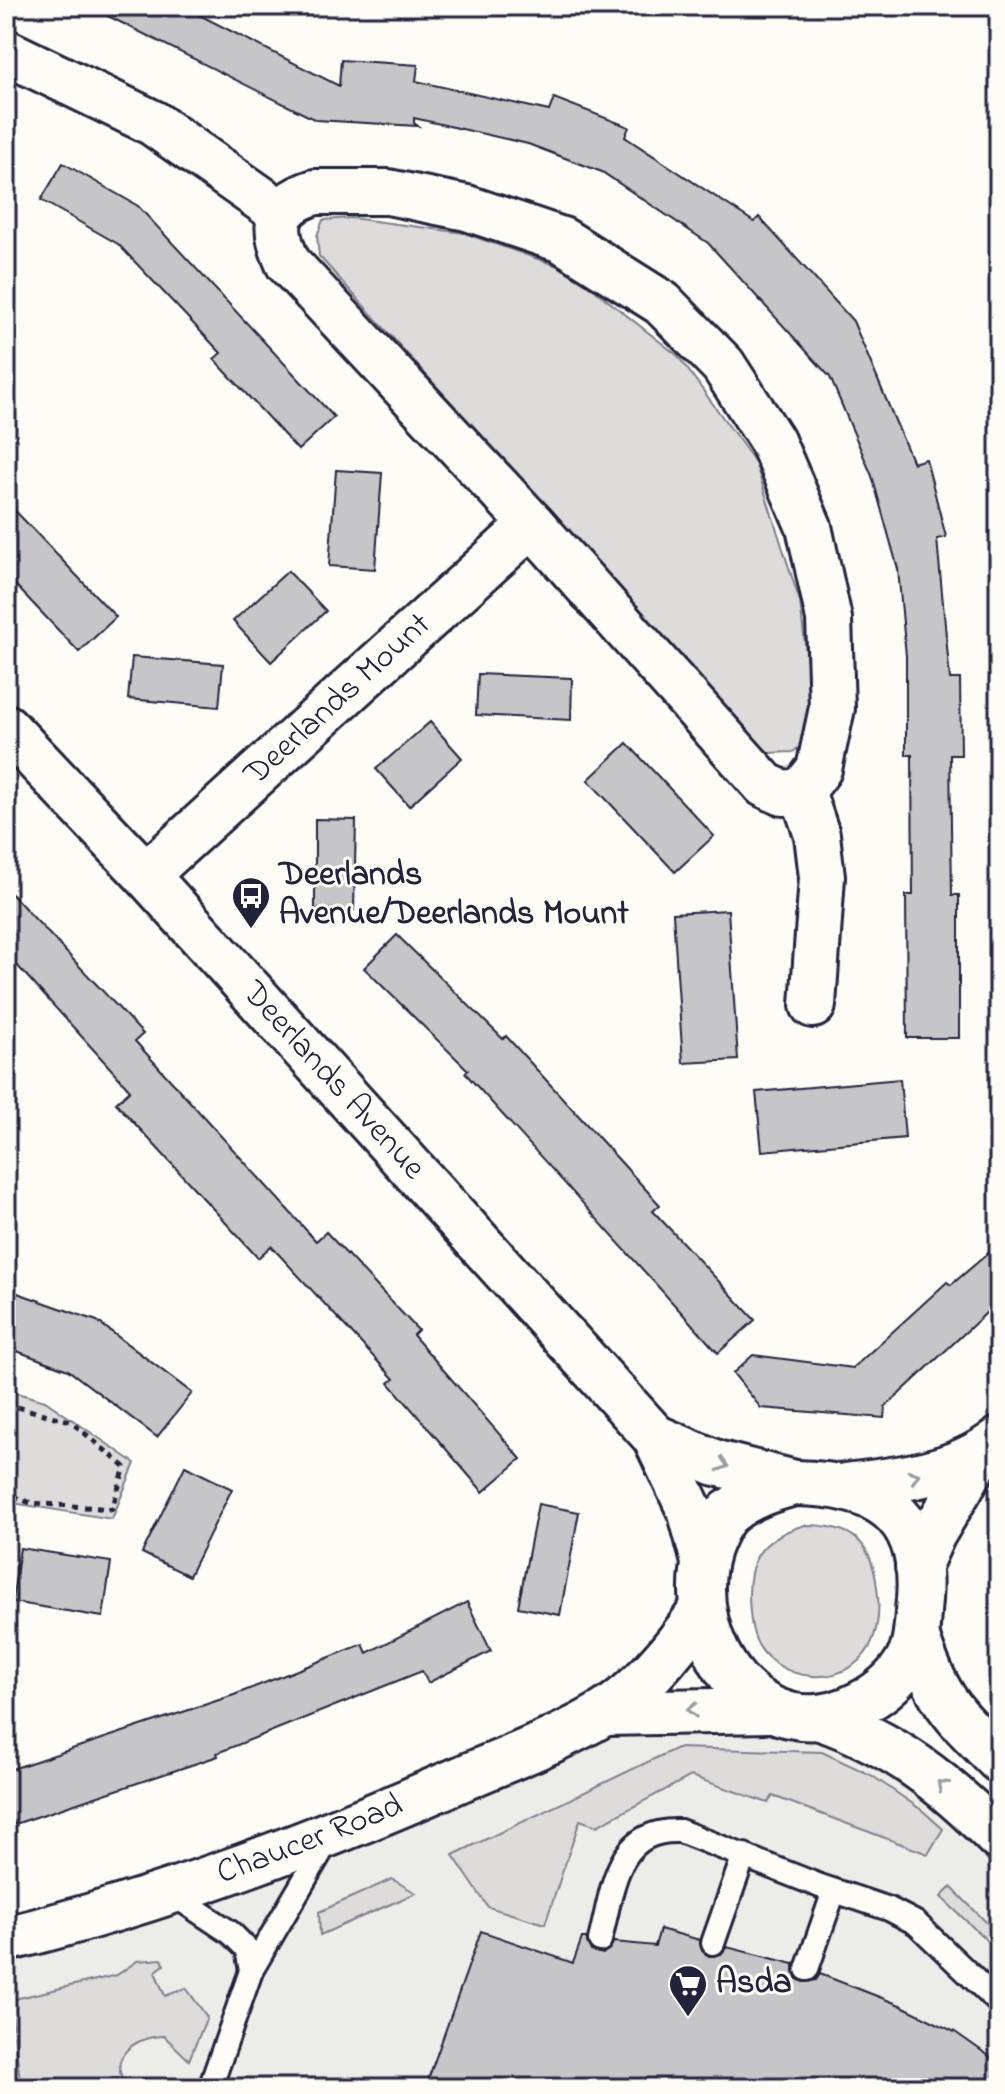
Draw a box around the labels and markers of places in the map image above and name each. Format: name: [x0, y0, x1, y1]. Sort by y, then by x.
place label: Deerlands Avenue/Deerlands Mount: [277, 851, 629, 940]
bus stop icon: Deerlands Avenue/Deerlands Mount: [230, 875, 272, 930]
place label: Asda: [716, 1959, 792, 2009]
supermarket icon: Asda: [667, 1963, 709, 2018]

